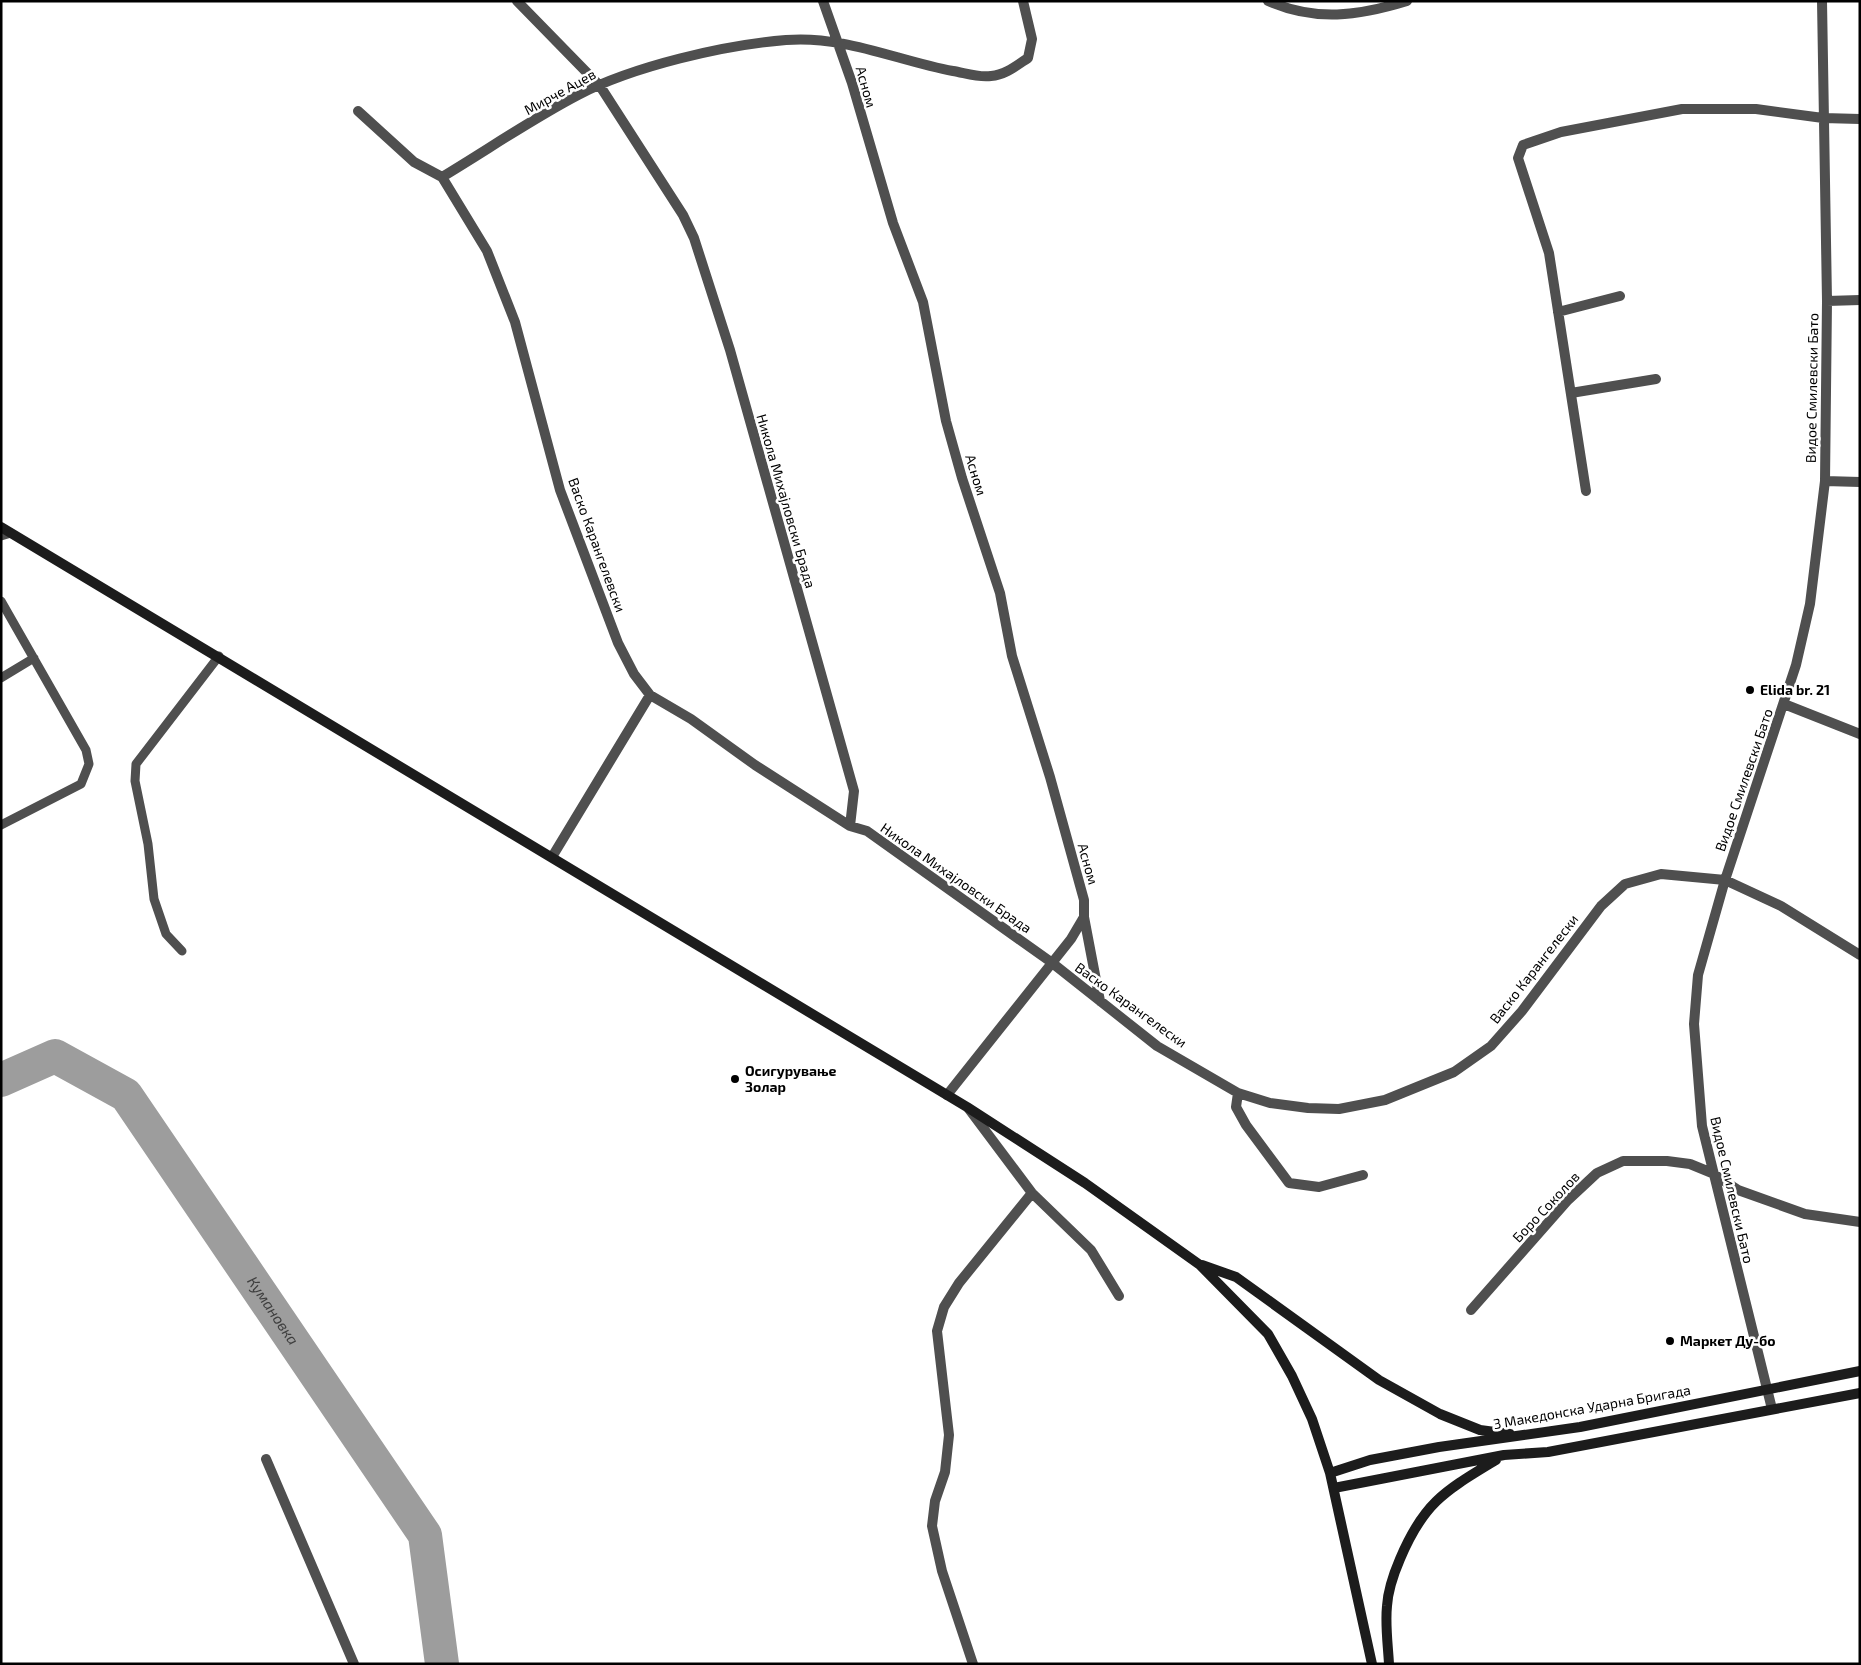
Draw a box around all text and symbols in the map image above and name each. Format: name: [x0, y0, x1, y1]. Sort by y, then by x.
street label: Асном: [852, 64, 880, 109]
street label: Мирче Ацев: [521, 65, 598, 118]
street label: Видое Смилевски Бато: [1802, 313, 1821, 463]
street label: Никола Михајловски Брада: [753, 412, 820, 590]
street label: Асном: [962, 452, 991, 498]
street label: Васко Карангелевски: [565, 475, 630, 614]
place label: Elida br. 21: [1760, 681, 1830, 698]
marker: Elida br. 21: [1744, 684, 1756, 696]
street label: Видое Смилевски Бато: [1711, 706, 1776, 854]
street label: Никола Михајловски Брада: [878, 819, 1035, 936]
street label: Асном: [1074, 841, 1102, 886]
street label: Васко Карангелески: [1486, 911, 1582, 1027]
street label: Васко Карангелески: [1072, 958, 1190, 1051]
place label: Осигурување Золар: [745, 1062, 837, 1095]
marker: Осигурување Золар: [729, 1073, 741, 1085]
street label: Видое Смилевски Бато: [1707, 1115, 1758, 1265]
street label: Боро Соколов: [1509, 1168, 1583, 1246]
water label: Кумановка: [244, 1273, 303, 1348]
place label: Маркет Ду-бо: [1680, 1332, 1776, 1349]
marker: Маркет Ду-бо: [1664, 1335, 1676, 1347]
street label: 3 Македонска Ударна Бригада: [1492, 1381, 1692, 1432]

